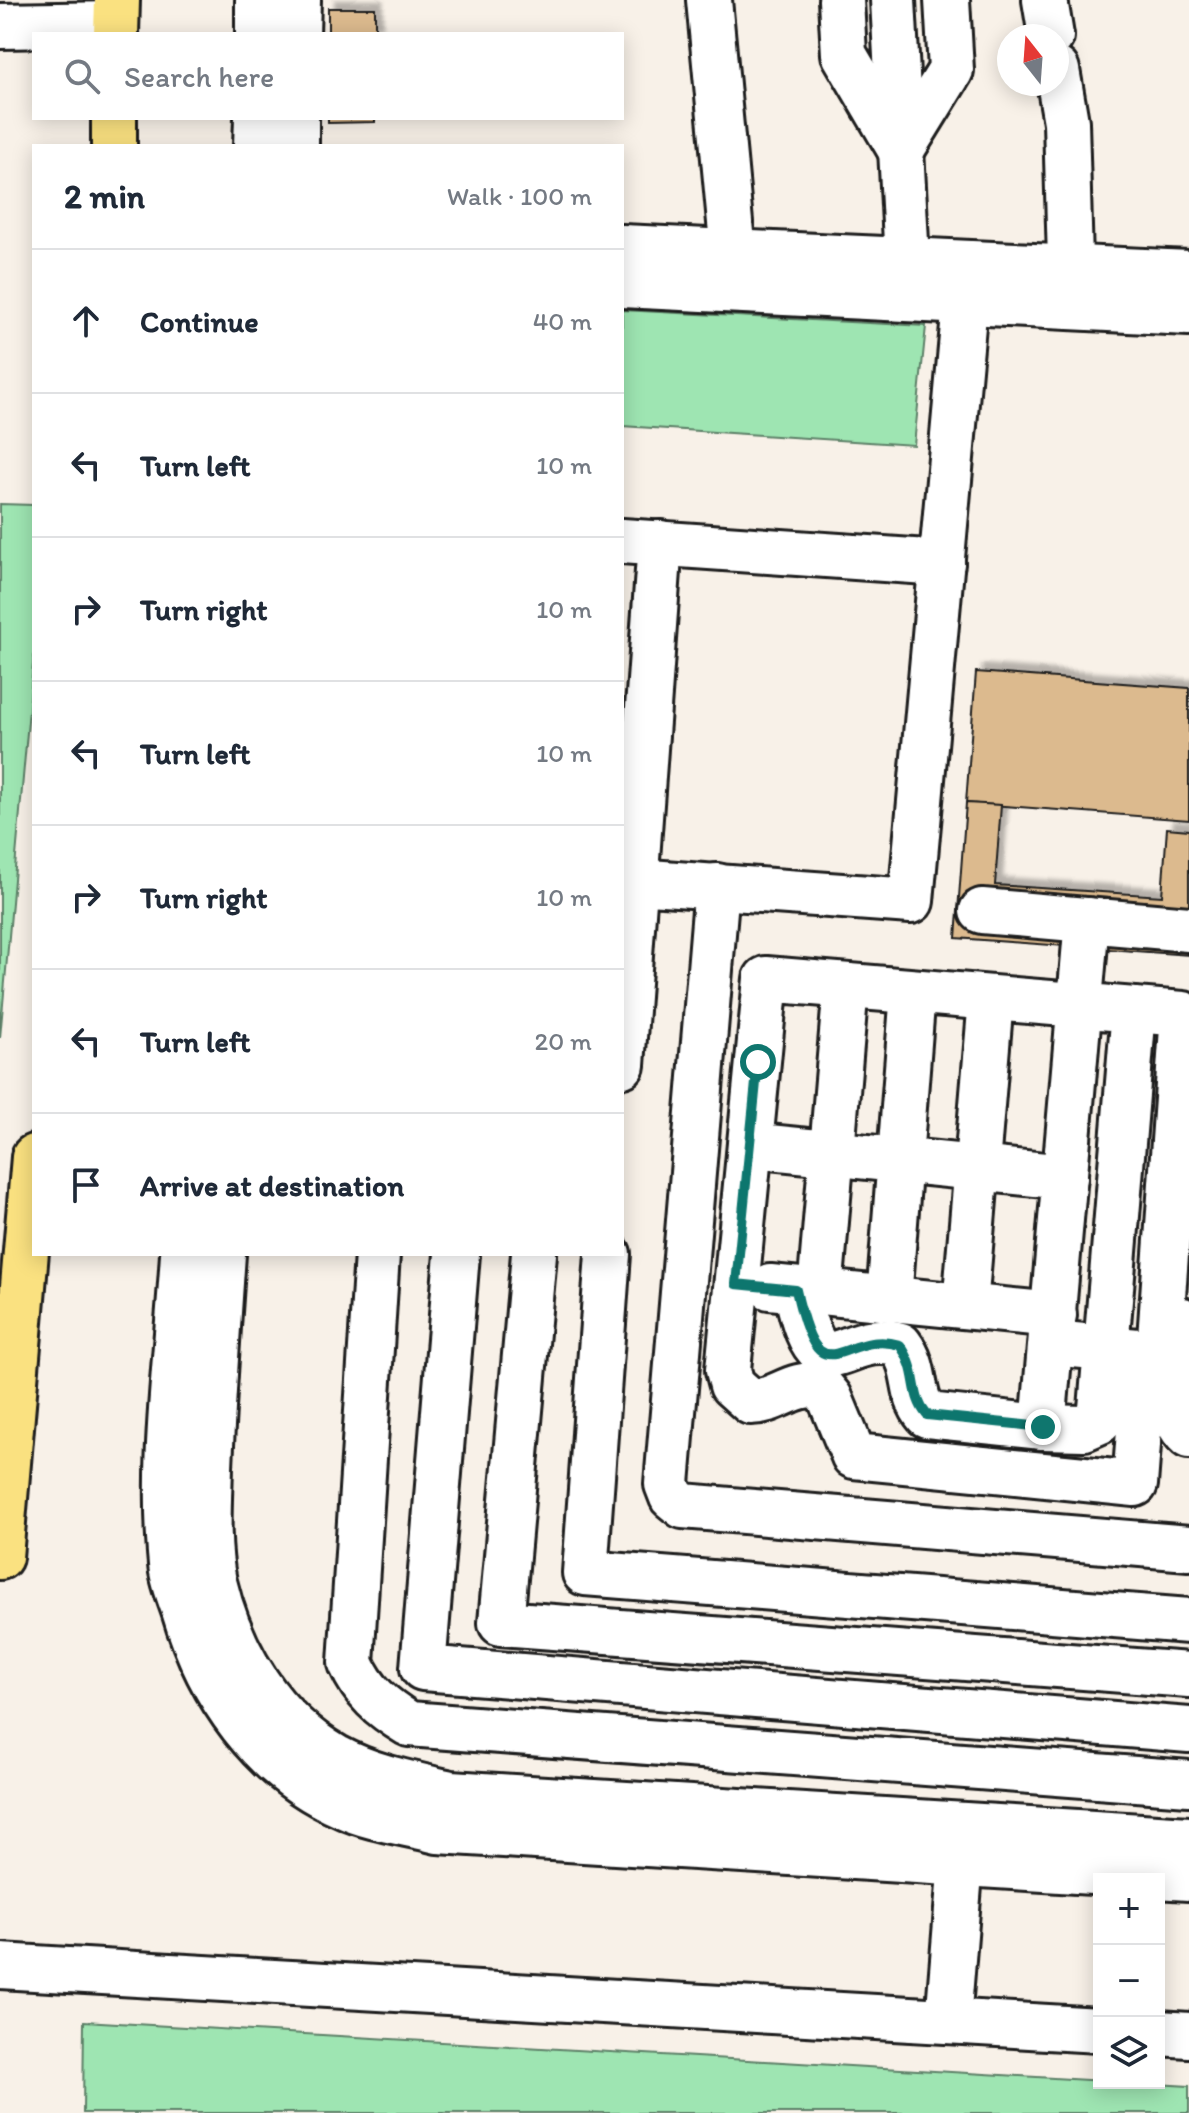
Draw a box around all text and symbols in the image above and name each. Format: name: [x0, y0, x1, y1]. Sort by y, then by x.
north arrow: [997, 24, 1069, 96]
search box: [32, 32, 624, 120]
icon: search: [60, 54, 104, 98]
text: Search here: [124, 58, 274, 95]
text: 2 min: [64, 176, 145, 217]
text: Walk · 100 m: [447, 180, 592, 212]
icon: ahead: [64, 299, 108, 343]
text: Continue: [140, 303, 259, 340]
text: 40 m: [533, 305, 592, 337]
icon: left: [64, 443, 108, 487]
text: Turn left: [140, 447, 251, 484]
text: 10 m: [536, 449, 592, 481]
icon: right: [64, 587, 108, 631]
text: Turn right: [140, 591, 268, 628]
text: 10 m: [536, 593, 592, 625]
icon: left: [64, 731, 108, 775]
text: Turn left: [140, 735, 251, 772]
text: 10 m: [536, 737, 592, 769]
icon: right: [64, 875, 108, 919]
text: Turn right: [140, 879, 268, 916]
text: 10 m: [536, 881, 592, 913]
icon: left: [64, 1019, 108, 1063]
text: Turn left: [140, 1023, 251, 1060]
text: 20 m: [535, 1025, 592, 1057]
route start: [740, 1044, 776, 1080]
icon: arrive: [64, 1163, 108, 1207]
text: Arrive at destination: [140, 1167, 404, 1204]
route end: [1025, 1409, 1061, 1445]
map controls: [1093, 1873, 1165, 2089]
button: +: [1093, 1873, 1165, 1945]
button: −: [1093, 1945, 1165, 2017]
button: layers: [1093, 2017, 1165, 2089]

